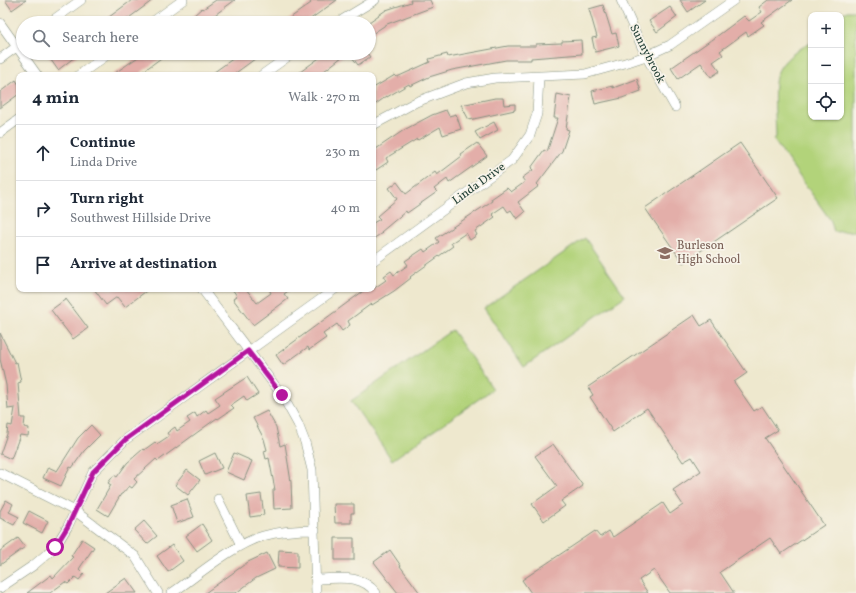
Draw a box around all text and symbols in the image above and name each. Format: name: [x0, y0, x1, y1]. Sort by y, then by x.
map controls: [808, 12, 844, 120]
button: +: [808, 12, 844, 48]
search box: [16, 16, 376, 60]
street label: Sunnybrook: [625, 22, 669, 87]
icon: search: [30, 27, 52, 49]
text: Search here: [62, 28, 139, 49]
button: −: [808, 48, 844, 84]
button: locate: [808, 84, 844, 120]
text: 4 min: [32, 87, 79, 110]
text: Walk · 270 m: [288, 89, 360, 107]
text: Continue: [70, 133, 135, 154]
icon: ahead: [32, 142, 54, 164]
text: 230 m: [325, 144, 360, 162]
text: Linda Drive: [70, 154, 137, 172]
street label: Linda Drive: [449, 159, 509, 209]
text: Turn right: [70, 189, 144, 210]
icon: right: [32, 198, 54, 220]
text: 40 m: [331, 200, 360, 218]
text: Southwest Hillside Drive: [70, 210, 211, 228]
place label: Burleson High School: [677, 238, 741, 268]
school or university icon: Burleson High School: [656, 244, 674, 262]
icon: arrive: [32, 254, 54, 276]
text: Arrive at destination: [70, 254, 217, 275]
route end: [273, 386, 291, 404]
route start: [46, 538, 64, 556]

